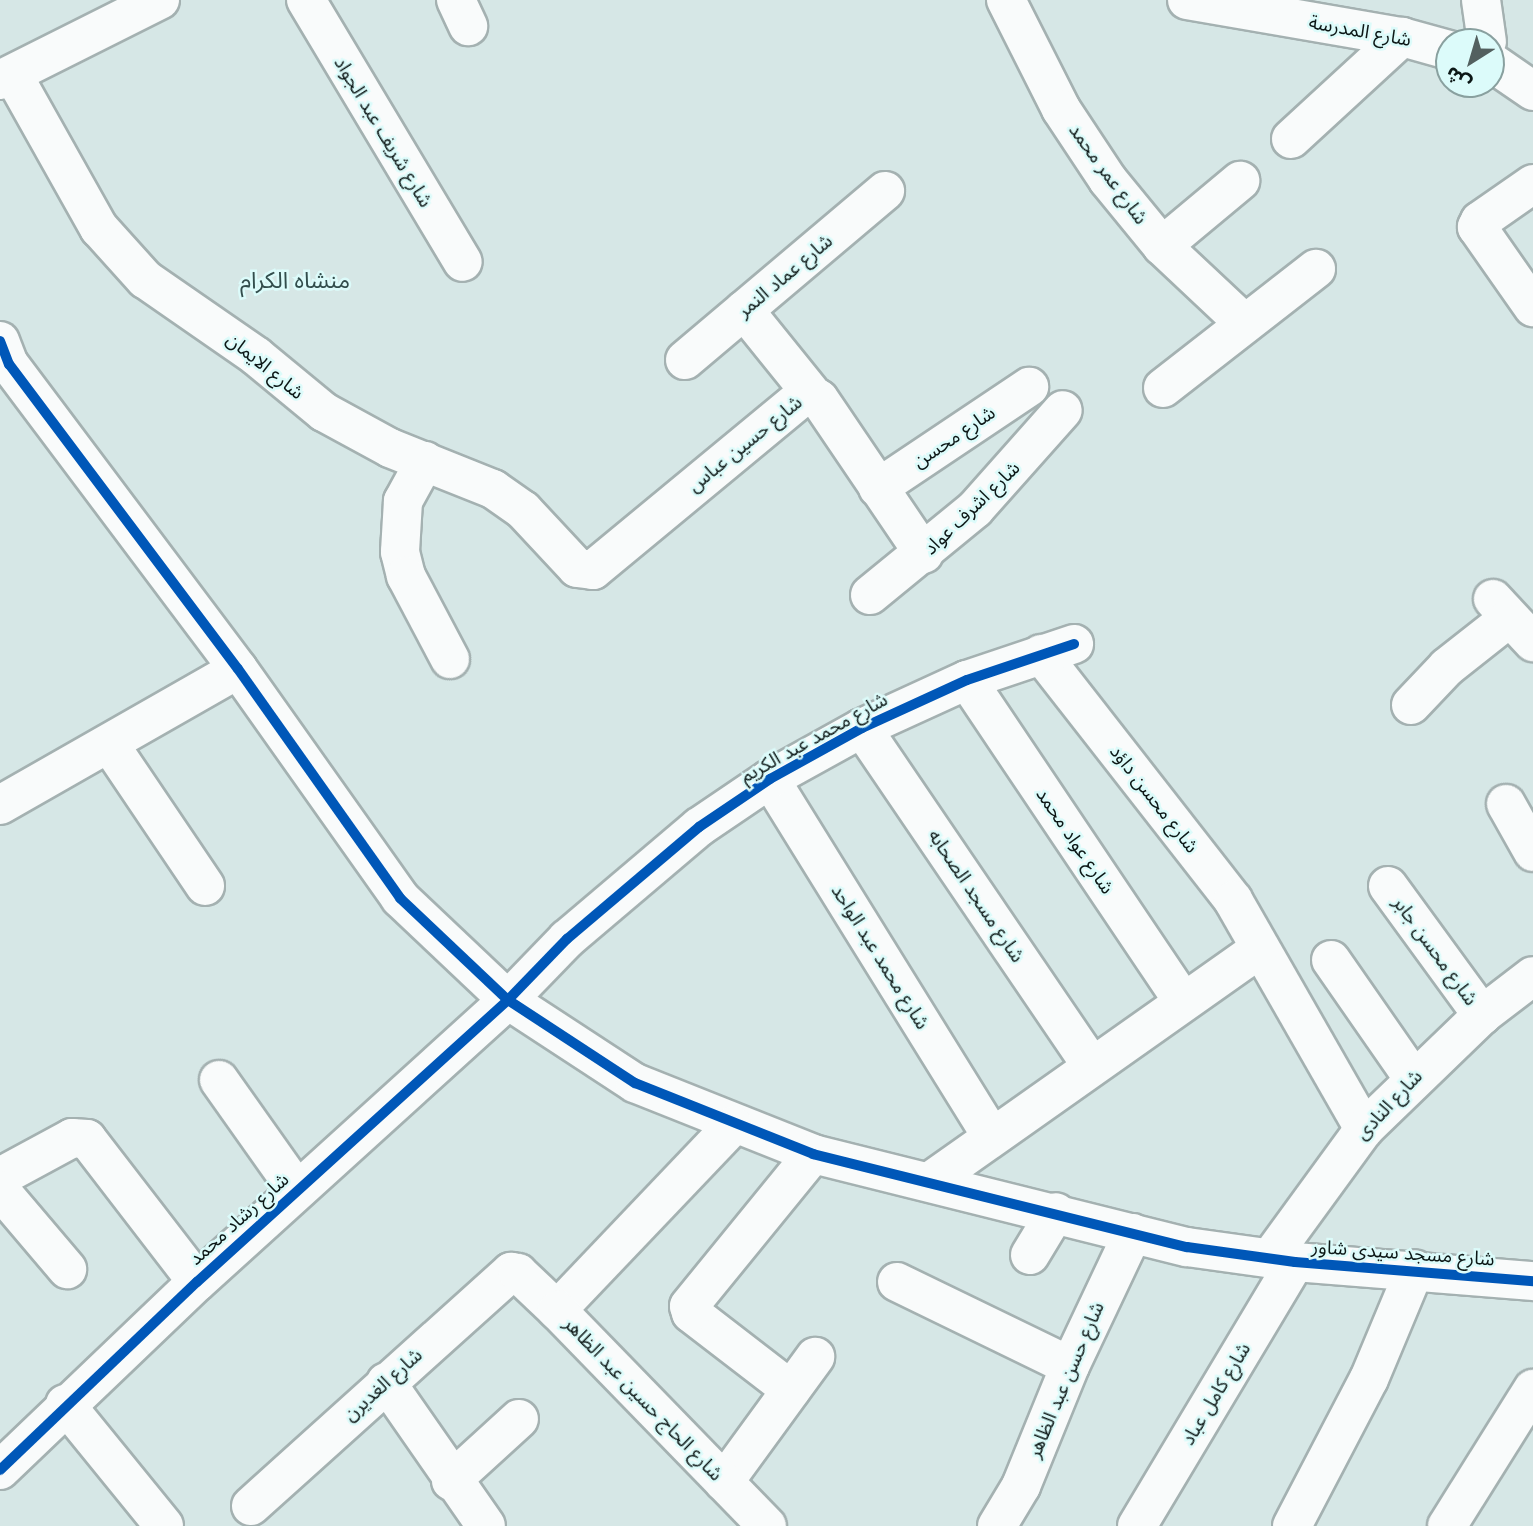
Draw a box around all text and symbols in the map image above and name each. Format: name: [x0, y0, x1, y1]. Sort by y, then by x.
street label: شارع المدرسة: [1307, 11, 1413, 51]
north arrow: [1435, 28, 1505, 98]
street label: شارع شريف عبد الجواد: [329, 53, 437, 211]
text: ش: [1442, 62, 1475, 95]
street label: شارع عمر محمد: [1064, 119, 1152, 229]
street label: شارع عماد النمر: [733, 230, 837, 322]
district label: منشاه الكرام: [240, 266, 350, 294]
street label: شارع الايمان: [222, 328, 308, 404]
street label: شارع حسين عباس: [683, 391, 807, 497]
street label: شارع محسن: [908, 401, 1000, 473]
street label: شارع اشرف عواد: [919, 456, 1025, 560]
street label: شارع محمد عبد الكريم: [736, 688, 892, 788]
street label: شارع محسن داؤد: [1105, 740, 1203, 858]
street label: شارع عواد محمد: [1031, 784, 1119, 898]
street label: شارع مسجد الصحابه: [923, 825, 1029, 967]
street label: شارع محمد عبد الواحد: [826, 880, 934, 1034]
street label: شارع محسن جابر: [1388, 892, 1482, 1010]
street label: شارع النادى: [1351, 1065, 1427, 1145]
street label: شارع رشاد محمد: [184, 1168, 294, 1270]
street label: شارع مسجد سيدى شاور: [1311, 1235, 1495, 1271]
street label: شارع حسن عبد الظاهر: [1023, 1299, 1109, 1461]
street label: شارع الحاج حسين عبد الظاهر: [559, 1312, 727, 1486]
street label: شارع كامل عباد: [1176, 1339, 1256, 1449]
street label: شارع الغديرن: [339, 1344, 427, 1426]

